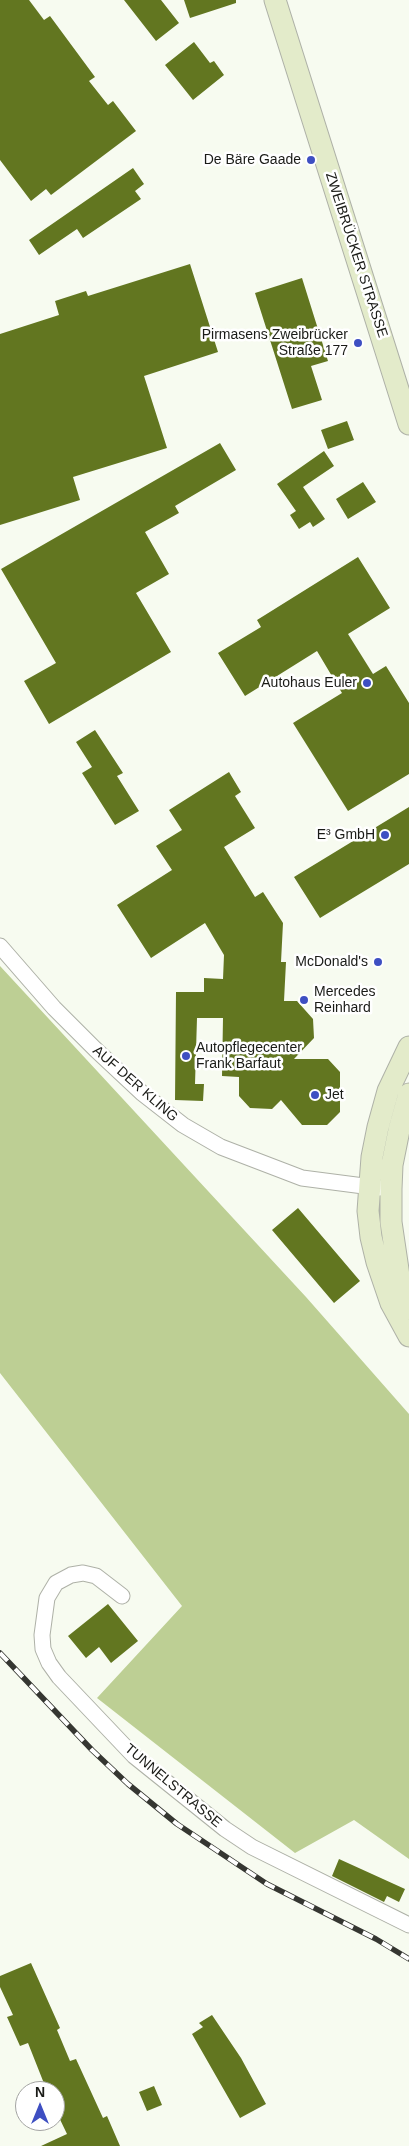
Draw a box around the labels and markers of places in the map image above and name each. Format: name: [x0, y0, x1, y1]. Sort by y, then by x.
place label: De Bäre Gaade: [204, 152, 301, 168]
marker: De Bäre Gaade: [305, 154, 317, 166]
place label: Pirmasens Zweibrücker Straße 177: [202, 327, 348, 360]
marker: Pirmasens Zweibrücker Straße 177: [352, 337, 364, 349]
place label: Autohaus Euler: [261, 675, 357, 691]
marker: Autohaus Euler: [361, 677, 373, 689]
place label: E³ GmbH: [317, 827, 375, 843]
marker: E³ GmbH: [379, 829, 391, 841]
place label: McDonald's: [295, 954, 368, 970]
marker: McDonald's: [372, 956, 384, 968]
place label: Mercedes Reinhard: [314, 984, 375, 1016]
marker: Mercedes Reinhard: [298, 994, 310, 1006]
place label: Autopflegecenter Frank Barfaut: [196, 1040, 302, 1072]
marker: Autopflegecenter Frank Barfaut: [180, 1050, 192, 1062]
place label: Jet: [325, 1087, 344, 1103]
marker: Jet: [309, 1089, 321, 1101]

